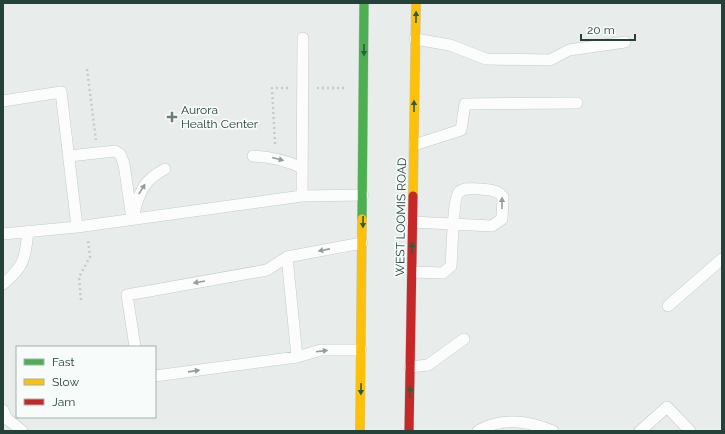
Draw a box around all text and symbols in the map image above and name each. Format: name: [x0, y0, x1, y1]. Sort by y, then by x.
one-way arrow: [413, 10, 419, 23]
scale bar: [581, 16, 635, 42]
text: 20 m: [587, 23, 615, 37]
one-way arrow: [361, 44, 367, 57]
one-way arrow: [411, 99, 417, 112]
place label: Aurora Health Center: [181, 103, 259, 131]
marker: Aurora Health Center: [166, 111, 178, 123]
one-way arrow: [273, 156, 285, 162]
street label: WEST LOOMIS ROAD: [393, 157, 409, 277]
one-way arrow: [138, 184, 146, 195]
one-way arrow: [499, 196, 505, 209]
one-way arrow: [359, 216, 366, 228]
one-way arrow: [409, 241, 415, 254]
one-way arrow: [318, 248, 330, 254]
one-way arrow: [193, 279, 205, 285]
legend: [16, 346, 156, 418]
one-way arrow: [316, 348, 328, 354]
text: Fast: [52, 355, 75, 369]
one-way arrow: [188, 368, 200, 374]
text: Slow: [52, 375, 79, 389]
one-way arrow: [357, 383, 364, 395]
one-way arrow: [407, 385, 413, 398]
text: Jam: [52, 395, 75, 409]

